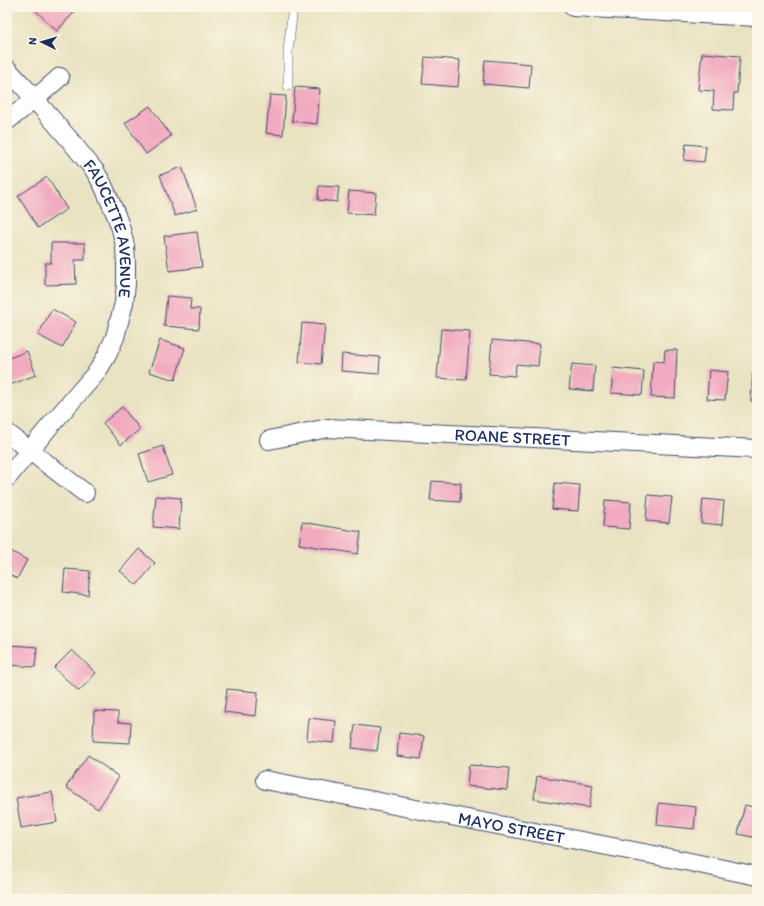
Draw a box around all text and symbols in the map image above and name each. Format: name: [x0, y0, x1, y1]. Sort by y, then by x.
north arrow: [22, 22, 62, 62]
text: N: [26, 37, 39, 45]
street label: FAUCETTE AVENUE: [79, 155, 136, 299]
street label: ROANE STREET: [454, 424, 572, 450]
street label: MAYO STREET: [457, 807, 567, 848]

